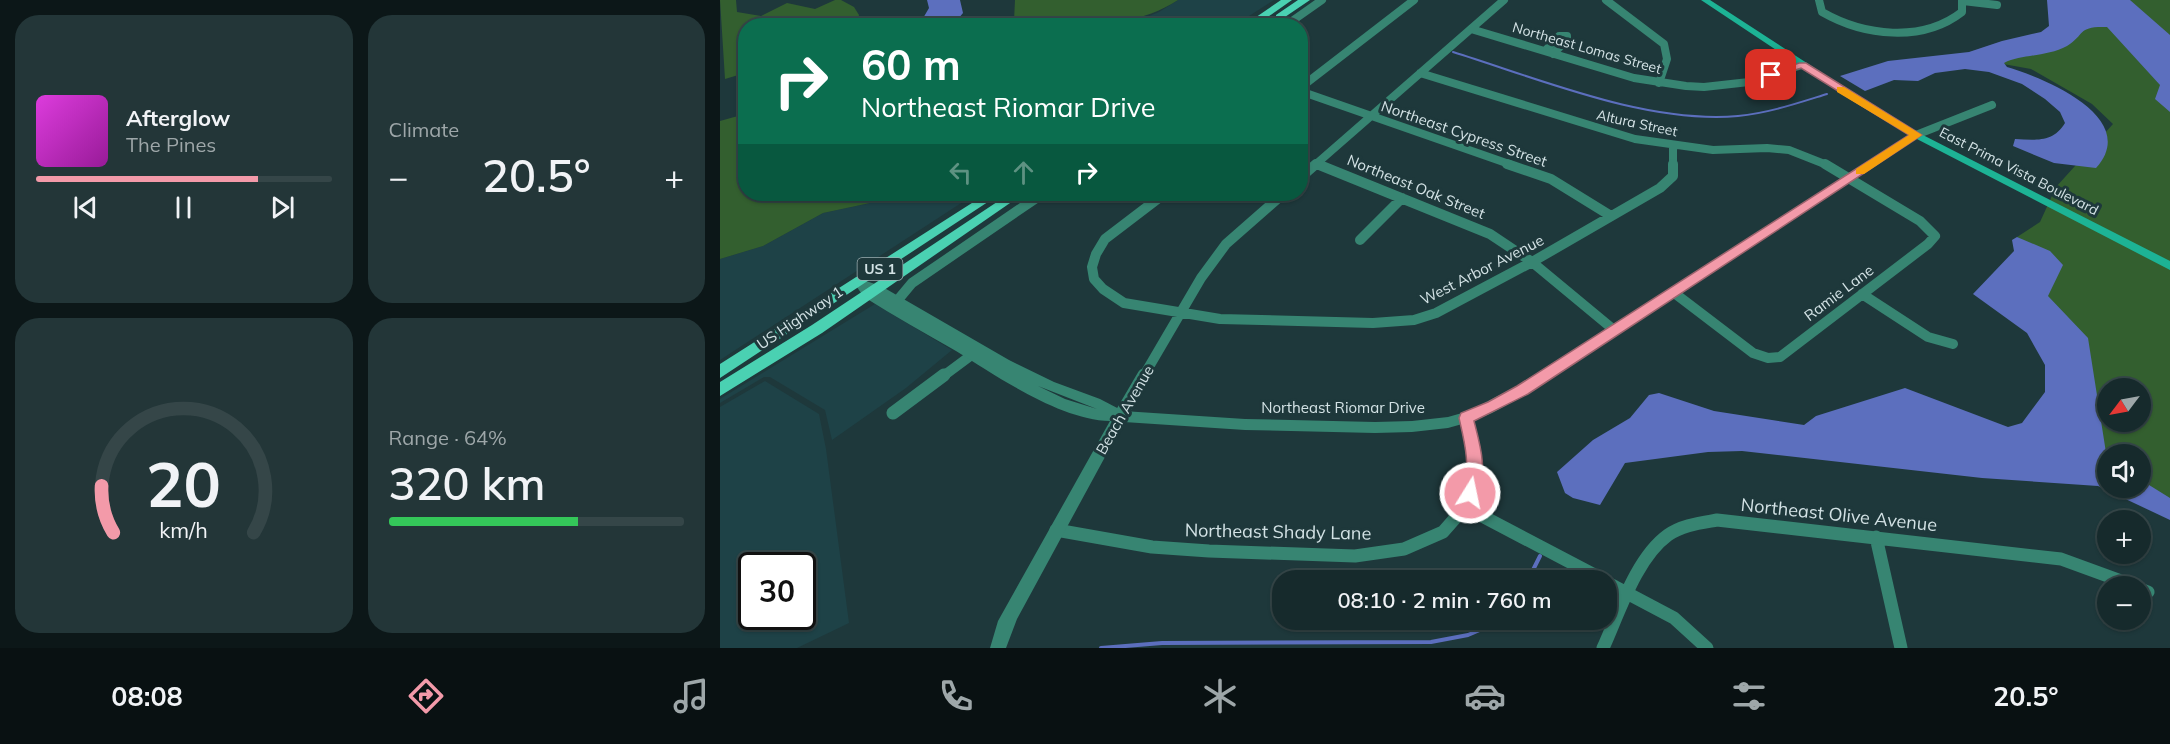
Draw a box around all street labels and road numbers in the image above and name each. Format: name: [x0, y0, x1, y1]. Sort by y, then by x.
street label: Northeast Lomas Street: [1510, 18, 1664, 78]
street label: Northeast Cypress Street: [1379, 96, 1550, 171]
street label: Altura Street: [1595, 106, 1679, 140]
street label: East Prima Vista Boulevard: [1936, 123, 2102, 219]
street label: Northeast Oak Street: [1344, 150, 1488, 223]
street label: West Arbor Avenue: [1417, 230, 1547, 309]
road number: US 1: [858, 258, 902, 280]
street label: Ramie Lane: [1800, 260, 1877, 325]
street label: US Highway 1: [753, 282, 846, 353]
street label: Beach Avenue: [1091, 362, 1158, 458]
street label: Northeast Riomar Drive: [1261, 398, 1425, 417]
street label: Northeast Olive Avenue: [1740, 493, 1938, 536]
street label: Northeast Shady Lane: [1185, 518, 1371, 545]

